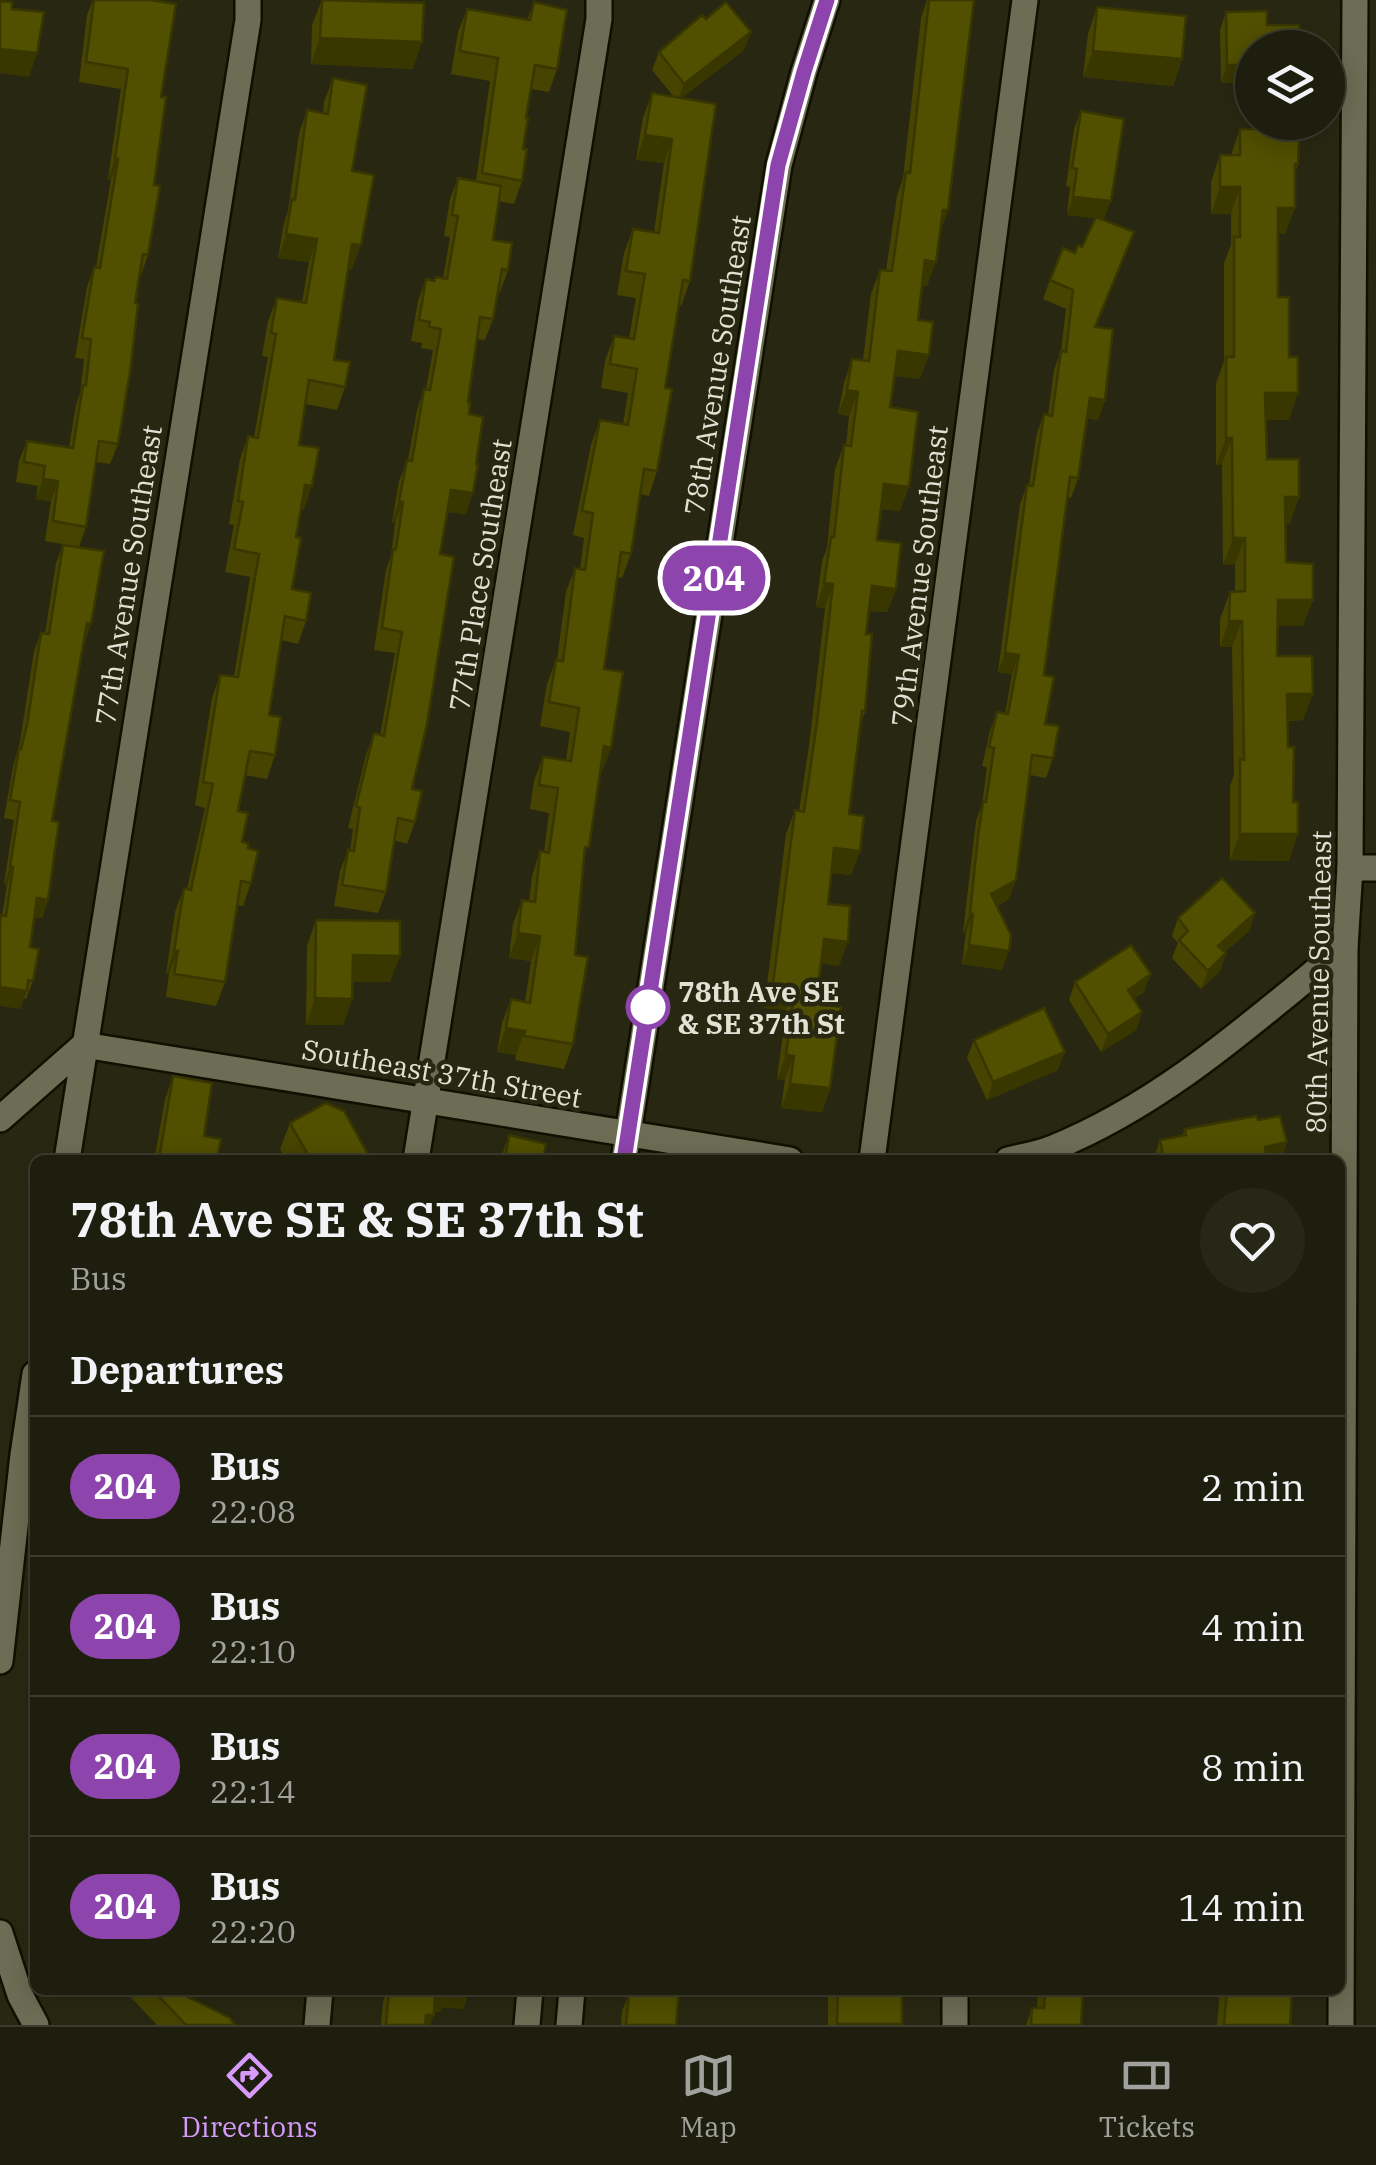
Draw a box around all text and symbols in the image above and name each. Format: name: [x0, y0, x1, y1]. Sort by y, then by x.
map controls: [1235, 30, 1345, 140]
button: layers: [1235, 30, 1345, 140]
street label: 78th Avenue Southeast: [675, 212, 759, 518]
street label: 77th Avenue Southeast: [86, 422, 170, 728]
street label: 79th Avenue Southeast: [882, 423, 956, 729]
street label: 77th Place Southeast: [440, 436, 520, 714]
line badge: 204: [656, 546, 772, 610]
text: 204: [682, 555, 746, 601]
street label: 80th Avenue Southeast: [1297, 830, 1339, 1134]
place label: 78th Ave SE & SE 37th St: [678, 973, 845, 1042]
marker: 78th Ave SE & SE 37th St: [627, 986, 669, 1028]
street label: Southeast 37th Street: [299, 1030, 585, 1116]
text: 78th Ave SE & SE 37th St: [70, 1188, 644, 1250]
button: heart: [1200, 1188, 1305, 1293]
text: Bus: [70, 1257, 127, 1299]
text: Departures: [70, 1345, 284, 1394]
text: Bus: [210, 1441, 280, 1490]
text: 2 min: [1201, 1462, 1305, 1511]
text: 204: [93, 1463, 157, 1509]
text: 22:08: [210, 1490, 296, 1532]
text: Bus: [210, 1581, 280, 1630]
text: 4 min: [1201, 1602, 1305, 1651]
text: 204: [93, 1603, 157, 1649]
text: 22:10: [210, 1630, 296, 1672]
text: Bus: [210, 1721, 280, 1770]
text: 8 min: [1201, 1742, 1305, 1791]
text: 204: [93, 1743, 157, 1789]
text: 22:14: [210, 1770, 296, 1812]
text: Bus: [210, 1861, 280, 1910]
text: 14 min: [1178, 1882, 1305, 1931]
text: 204: [93, 1883, 157, 1929]
text: 22:20: [210, 1910, 296, 1952]
tab: Directions: [181, 2048, 318, 2145]
tab: Map: [680, 2048, 737, 2145]
tab: Tickets: [1099, 2048, 1195, 2145]

